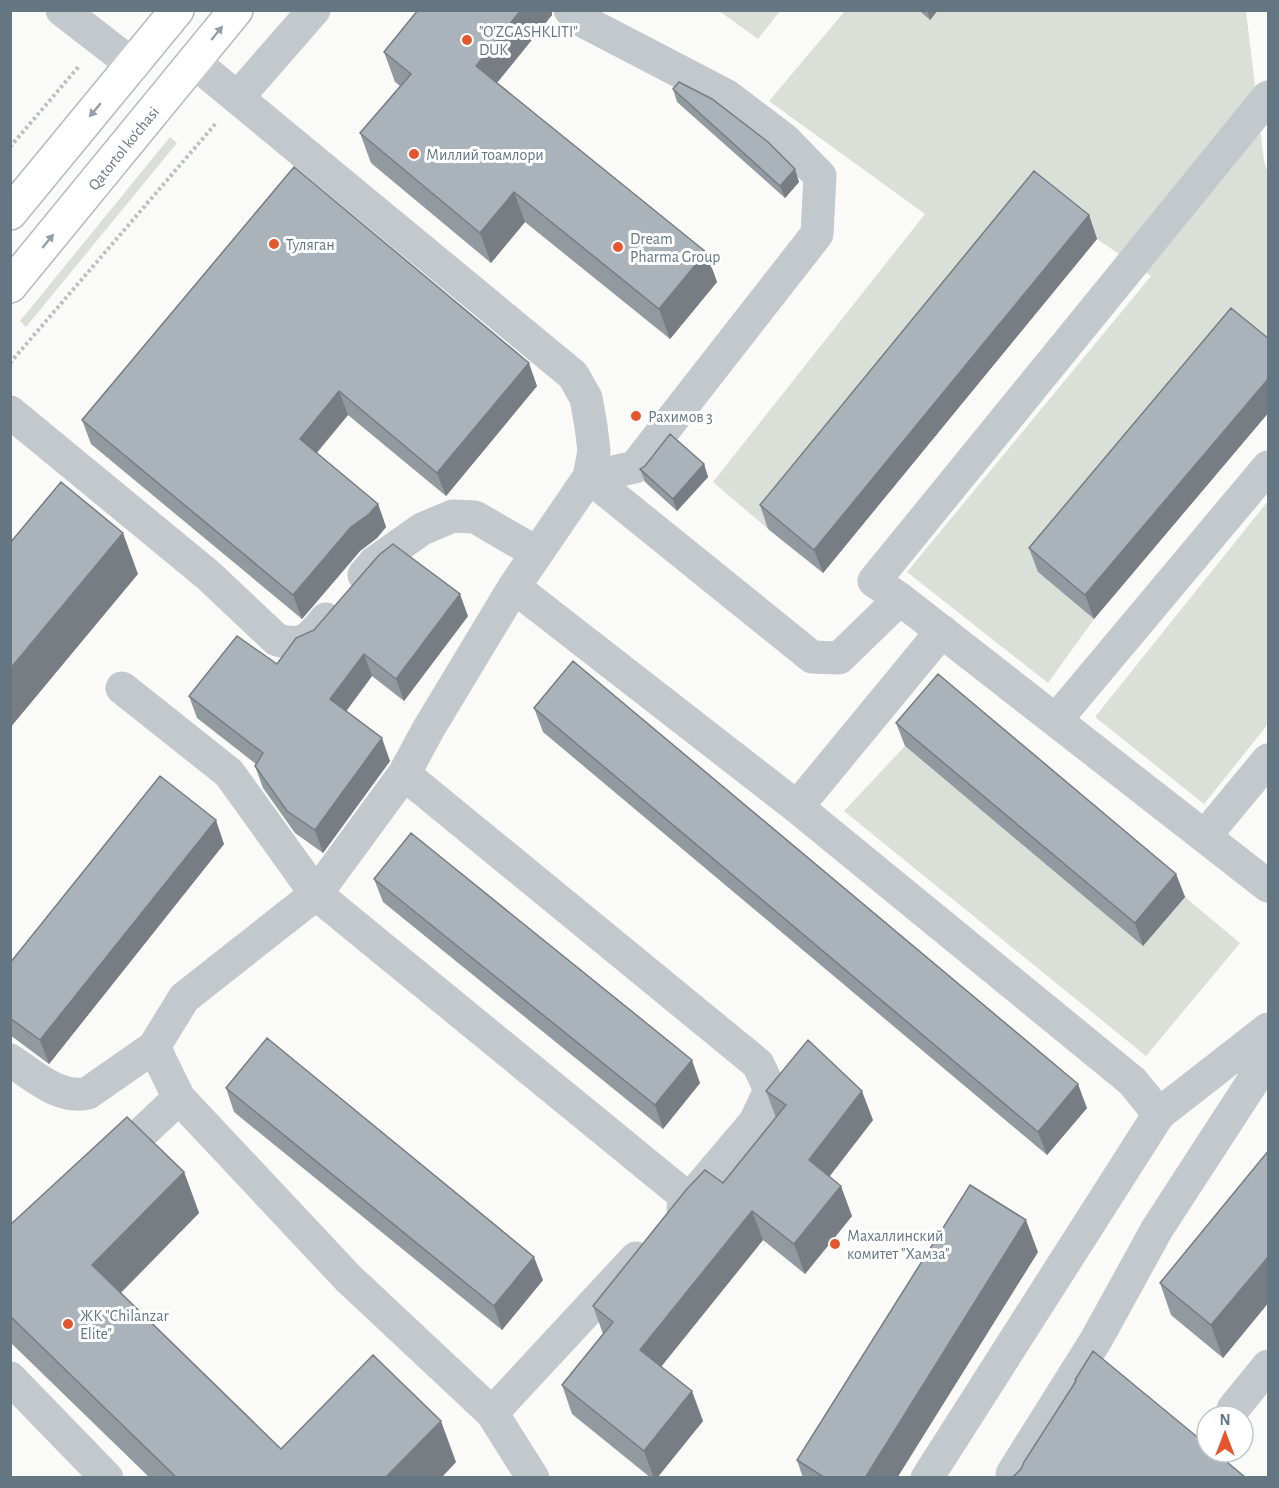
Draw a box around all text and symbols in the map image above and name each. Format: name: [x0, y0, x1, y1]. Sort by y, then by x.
place label: "O'ZGASHKLITI" DUK: [479, 24, 578, 58]
one-way arrow: [211, 25, 224, 41]
marker: "O'ZGASHKLITI" DUK: [460, 33, 474, 47]
one-way arrow: [89, 102, 102, 118]
street label: Qatortol ko'chasi: [85, 104, 163, 194]
marker: Миллий тоамлори: [407, 147, 421, 161]
place label: Миллий тоамлори: [426, 147, 544, 163]
place label: Dream Pharma Group: [630, 231, 720, 265]
one-way arrow: [41, 233, 53, 248]
marker: Туляган: [267, 237, 281, 251]
place label: Туляган: [286, 237, 335, 254]
marker: Dream Pharma Group: [611, 240, 625, 254]
marker: Рахимов 3: [629, 409, 643, 423]
place label: Рахимов 3: [648, 409, 713, 425]
place label: Махаллинский комитет "Хамза": [847, 1228, 950, 1262]
marker: Махаллинский комитет "Хамза": [828, 1237, 842, 1251]
place label: ЖК "Chilanzar Elite": [80, 1308, 169, 1342]
marker: ЖК "Chilanzar Elite": [61, 1317, 75, 1331]
north arrow: [1195, 1404, 1255, 1464]
text: N: [1219, 1412, 1231, 1428]

